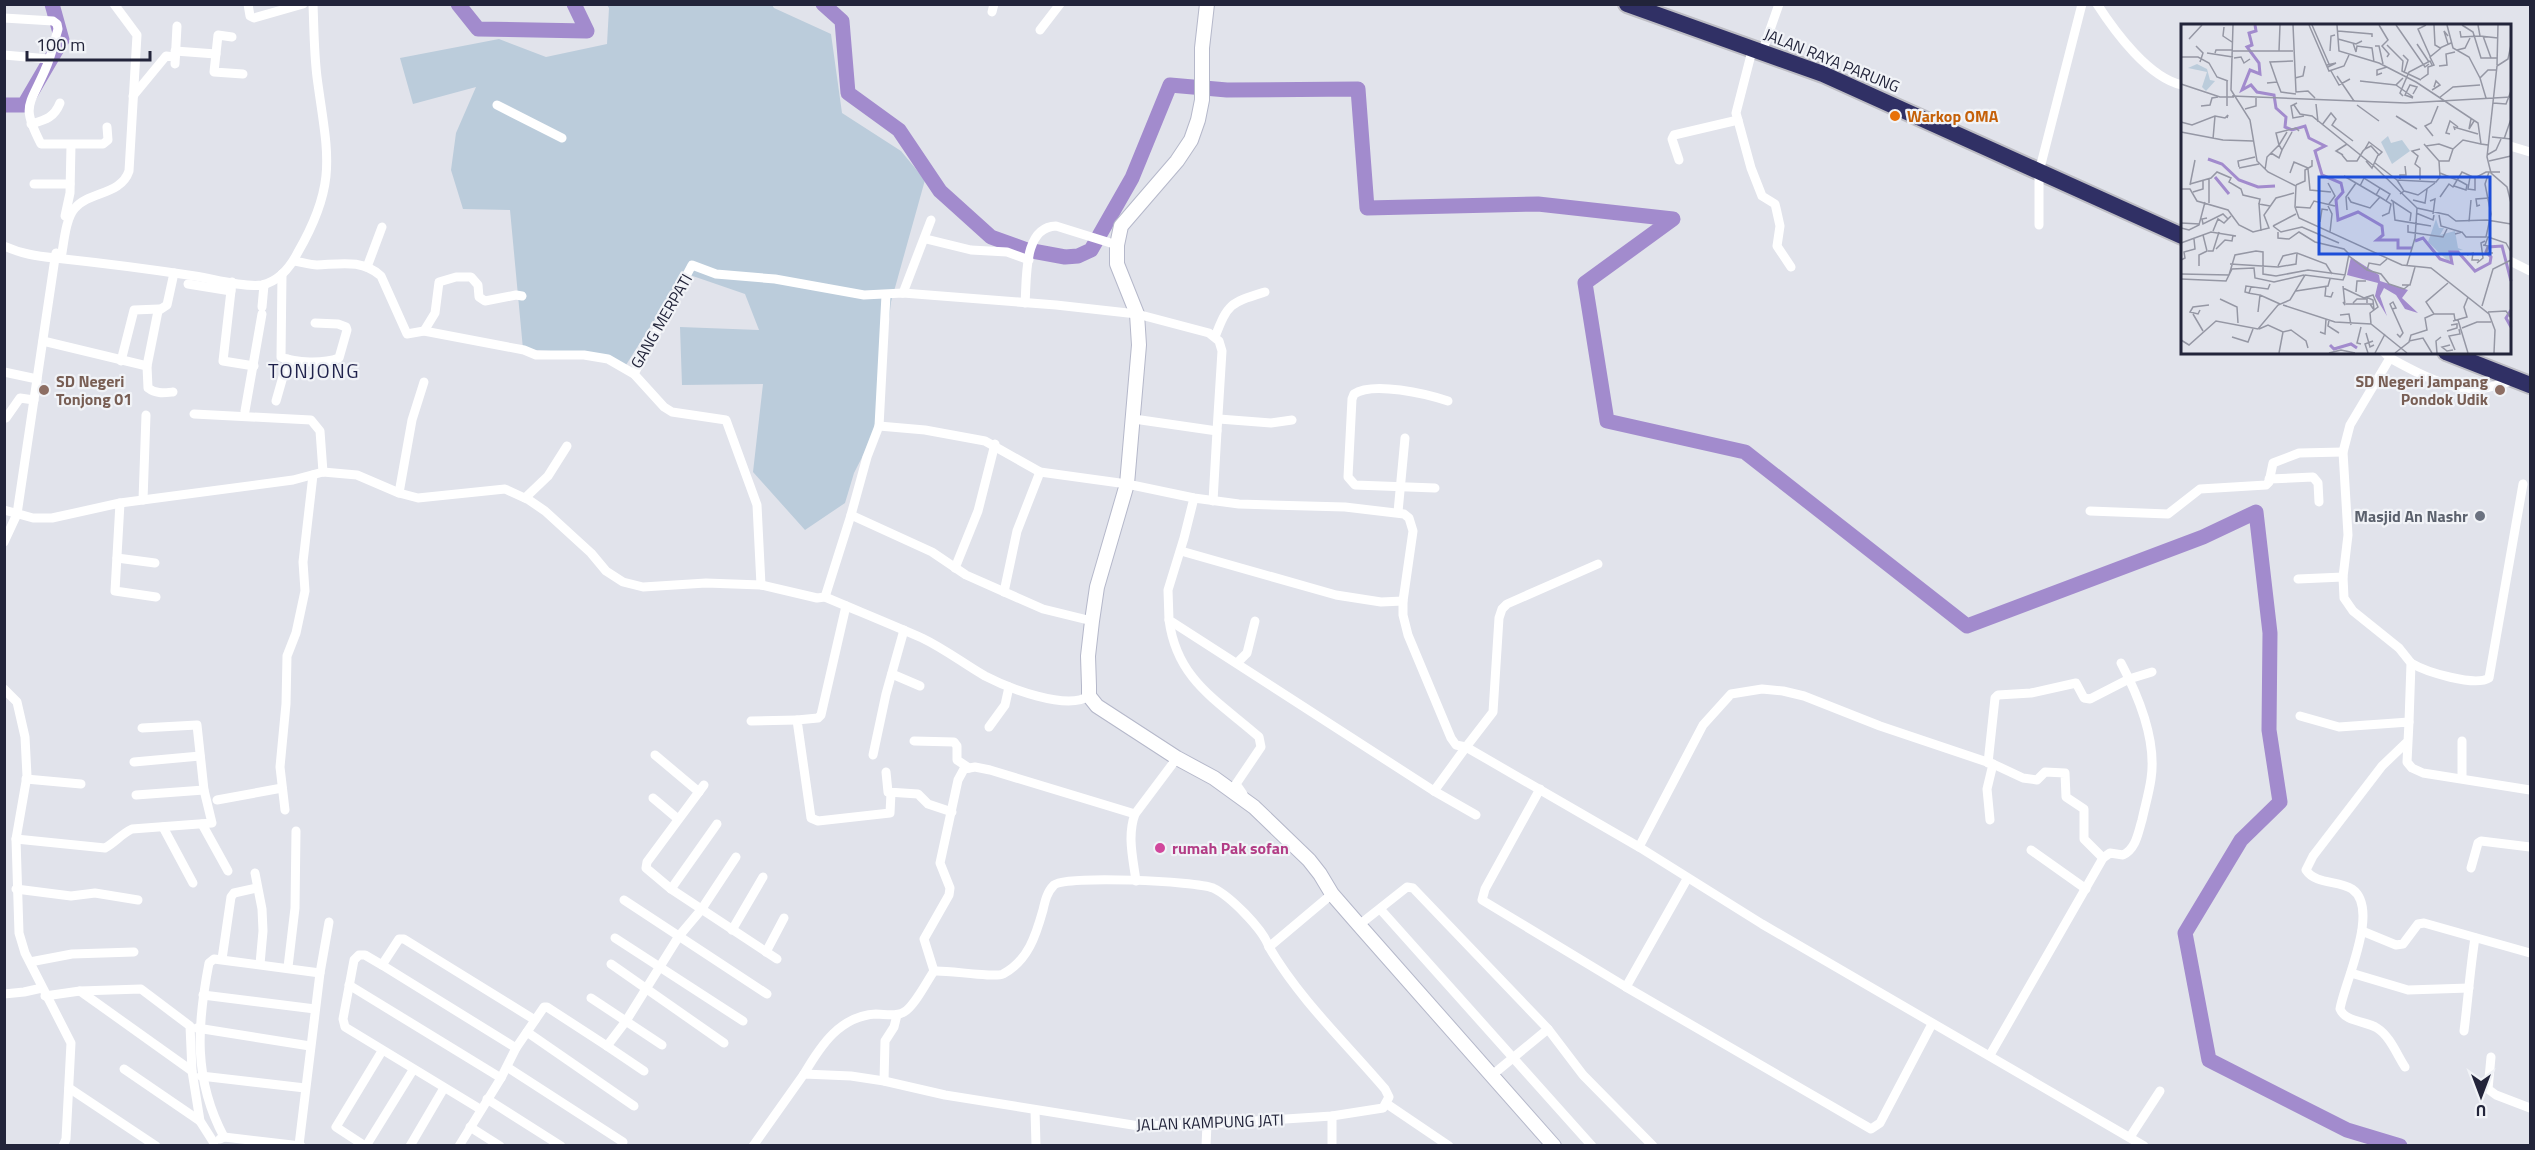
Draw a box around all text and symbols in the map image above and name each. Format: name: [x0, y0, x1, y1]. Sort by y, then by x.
street label: JALAN RAYA PARUNG: [1761, 22, 1903, 98]
scale bar: [27, 24, 150, 62]
inset map: [2181, 24, 2511, 354]
text: 100 m: [36, 31, 85, 58]
place label: Warkop OMA: [1907, 104, 1999, 128]
marker: Warkop OMA: [1888, 109, 1902, 123]
street label: GANG MERPATI: [624, 269, 698, 373]
district label: TONJONG: [268, 355, 360, 386]
place label: SD Negeri Tonjong 01: [56, 369, 132, 411]
place label: SD Negeri Jampang Pondok Udik: [2355, 369, 2489, 411]
marker: SD Negeri Tonjong 01: [37, 383, 51, 397]
marker: SD Negeri Jampang Pondok Udik: [2493, 383, 2507, 397]
place label: Masjid An Nashr: [2354, 504, 2468, 528]
marker: Masjid An Nashr: [2473, 509, 2487, 523]
place label: rumah Pak sofan: [1172, 836, 1289, 860]
marker: rumah Pak sofan: [1153, 841, 1167, 855]
north arrow: [2451, 1066, 2511, 1126]
text: U: [2476, 1099, 2486, 1123]
street label: JALAN KAMPUNG JATI: [1136, 1107, 1284, 1137]

